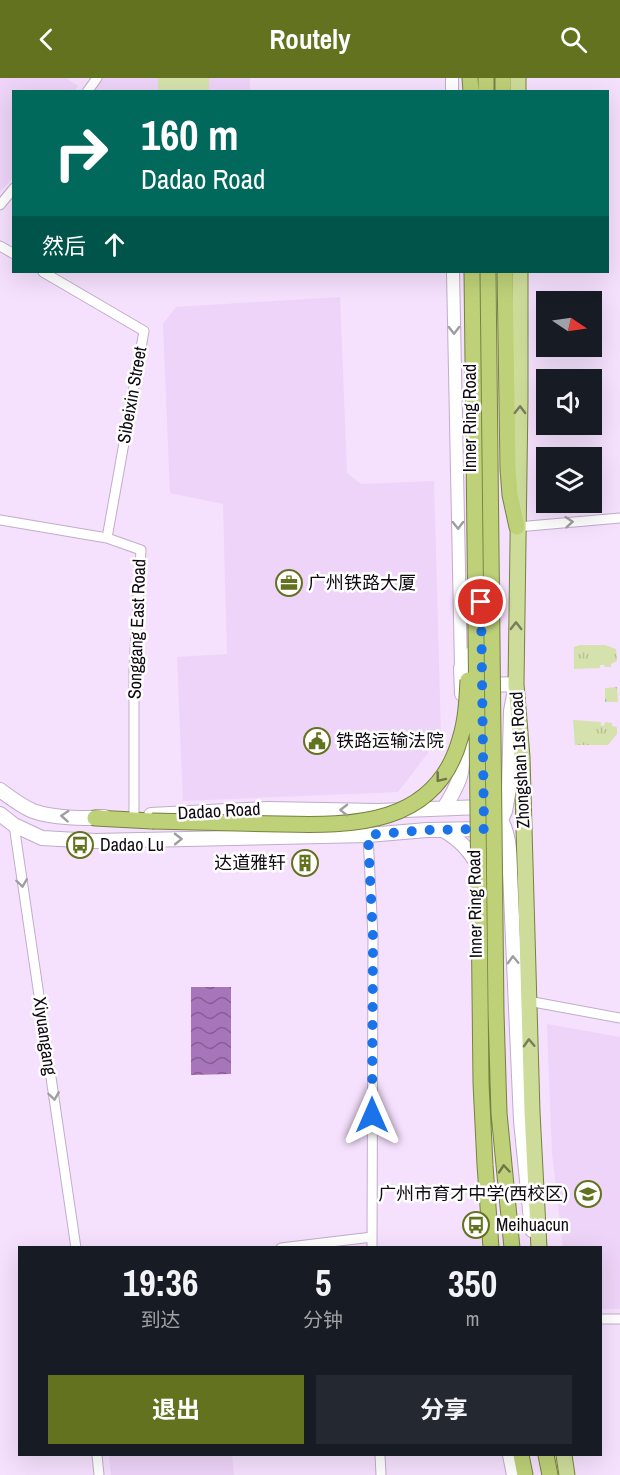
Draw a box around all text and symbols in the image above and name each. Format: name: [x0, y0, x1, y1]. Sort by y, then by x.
text: Routely: [269, 21, 351, 57]
icon: back: [30, 23, 63, 56]
icon: search: [557, 23, 590, 56]
text: 160 m: [141, 107, 239, 163]
icon: right: [42, 114, 120, 192]
text: Dadao Road: [141, 161, 265, 197]
icon: ahead: [98, 228, 131, 261]
text: 然后: [42, 231, 86, 261]
north arrow: [536, 291, 602, 357]
map controls: [536, 291, 602, 513]
one-way arrow: [448, 325, 460, 334]
street label: Sibeixin Street: [111, 345, 152, 445]
street label: Inner Ring Road: [457, 364, 482, 472]
button: sound: [536, 369, 602, 435]
one-way arrow: [514, 405, 526, 414]
button: layers: [536, 447, 602, 513]
one-way arrow: [564, 516, 573, 529]
one-way arrow: [452, 520, 464, 529]
street label: Songgang East Road: [122, 558, 151, 700]
office icon: 广州铁路大厦: [274, 568, 304, 598]
place label: 广州铁路大厦: [308, 570, 416, 595]
pin: [455, 576, 506, 627]
icon: arrive: [464, 585, 497, 618]
one-way arrow: [510, 621, 522, 630]
street label: Zhongshan 1st Road: [503, 691, 536, 829]
public building icon: 铁路运输法院: [302, 726, 332, 756]
place label: 铁路运输法院: [336, 728, 444, 753]
one-way arrow: [437, 771, 448, 782]
street label: Dadao Road: [177, 796, 261, 825]
one-way arrow: [339, 804, 348, 816]
one-way arrow: [61, 810, 70, 823]
bus stop icon: Dadao Lu: [65, 830, 95, 860]
place label: Dadao Lu: [100, 832, 164, 857]
one-way arrow: [173, 833, 182, 845]
building icon: 达道雅轩: [290, 848, 320, 878]
place label: 达道雅轩: [214, 850, 286, 875]
street label: Inner Ring Road: [461, 850, 488, 958]
one-way arrow: [16, 878, 28, 887]
one-way arrow: [507, 955, 519, 964]
street label: Xiyuangang: [28, 995, 63, 1077]
one-way arrow: [523, 1038, 536, 1047]
position arrow: [340, 1083, 404, 1147]
one-way arrow: [47, 1092, 59, 1101]
one-way arrow: [498, 1164, 511, 1173]
school or university icon: 广州市育才中学(西校区): [573, 1179, 603, 1209]
place label: 广州市育才中学(西校区): [378, 1181, 568, 1206]
bus stop icon: Meihuacun: [461, 1210, 491, 1240]
place label: Meihuacun: [496, 1212, 569, 1237]
text: 19:36: [123, 1259, 198, 1307]
text: 5: [315, 1259, 331, 1307]
text: 350: [448, 1260, 497, 1308]
text: m: [466, 1305, 479, 1332]
text: 到达: [141, 1306, 181, 1333]
text: 分钟: [303, 1306, 343, 1333]
button: 退出: [48, 1375, 304, 1444]
button: 分享: [316, 1375, 572, 1444]

